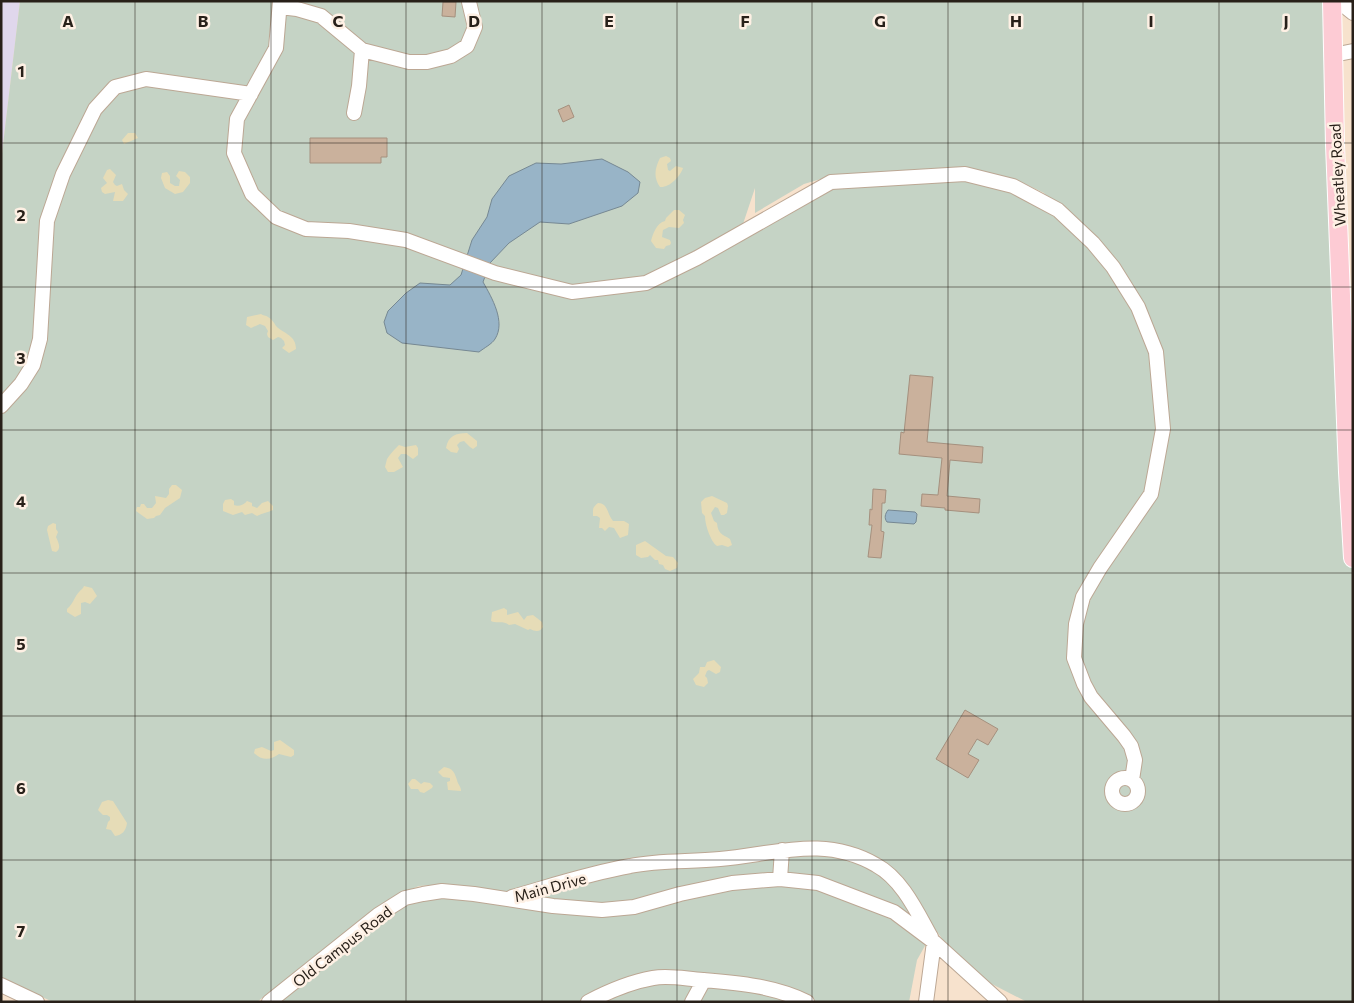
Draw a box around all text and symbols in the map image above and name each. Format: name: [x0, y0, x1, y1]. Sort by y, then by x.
text: A: [62, 11, 74, 30]
text: B: [198, 11, 209, 30]
text: C: [333, 11, 344, 30]
text: D: [468, 11, 480, 30]
text: E: [604, 11, 614, 30]
text: F: [740, 11, 750, 30]
text: G: [874, 11, 886, 30]
text: H: [1010, 11, 1022, 30]
text: I: [1148, 11, 1154, 30]
text: J: [1283, 11, 1289, 30]
text: 1: [17, 61, 25, 80]
street label: Wheatley Road: [1325, 123, 1349, 227]
text: 2: [16, 205, 26, 224]
text: 3: [16, 348, 26, 367]
text: 4: [16, 491, 26, 510]
text: 5: [16, 634, 26, 653]
text: 6: [16, 778, 26, 797]
street label: Main Drive: [512, 869, 588, 905]
street label: Old Campus Road: [289, 902, 395, 990]
text: 7: [17, 921, 26, 940]

